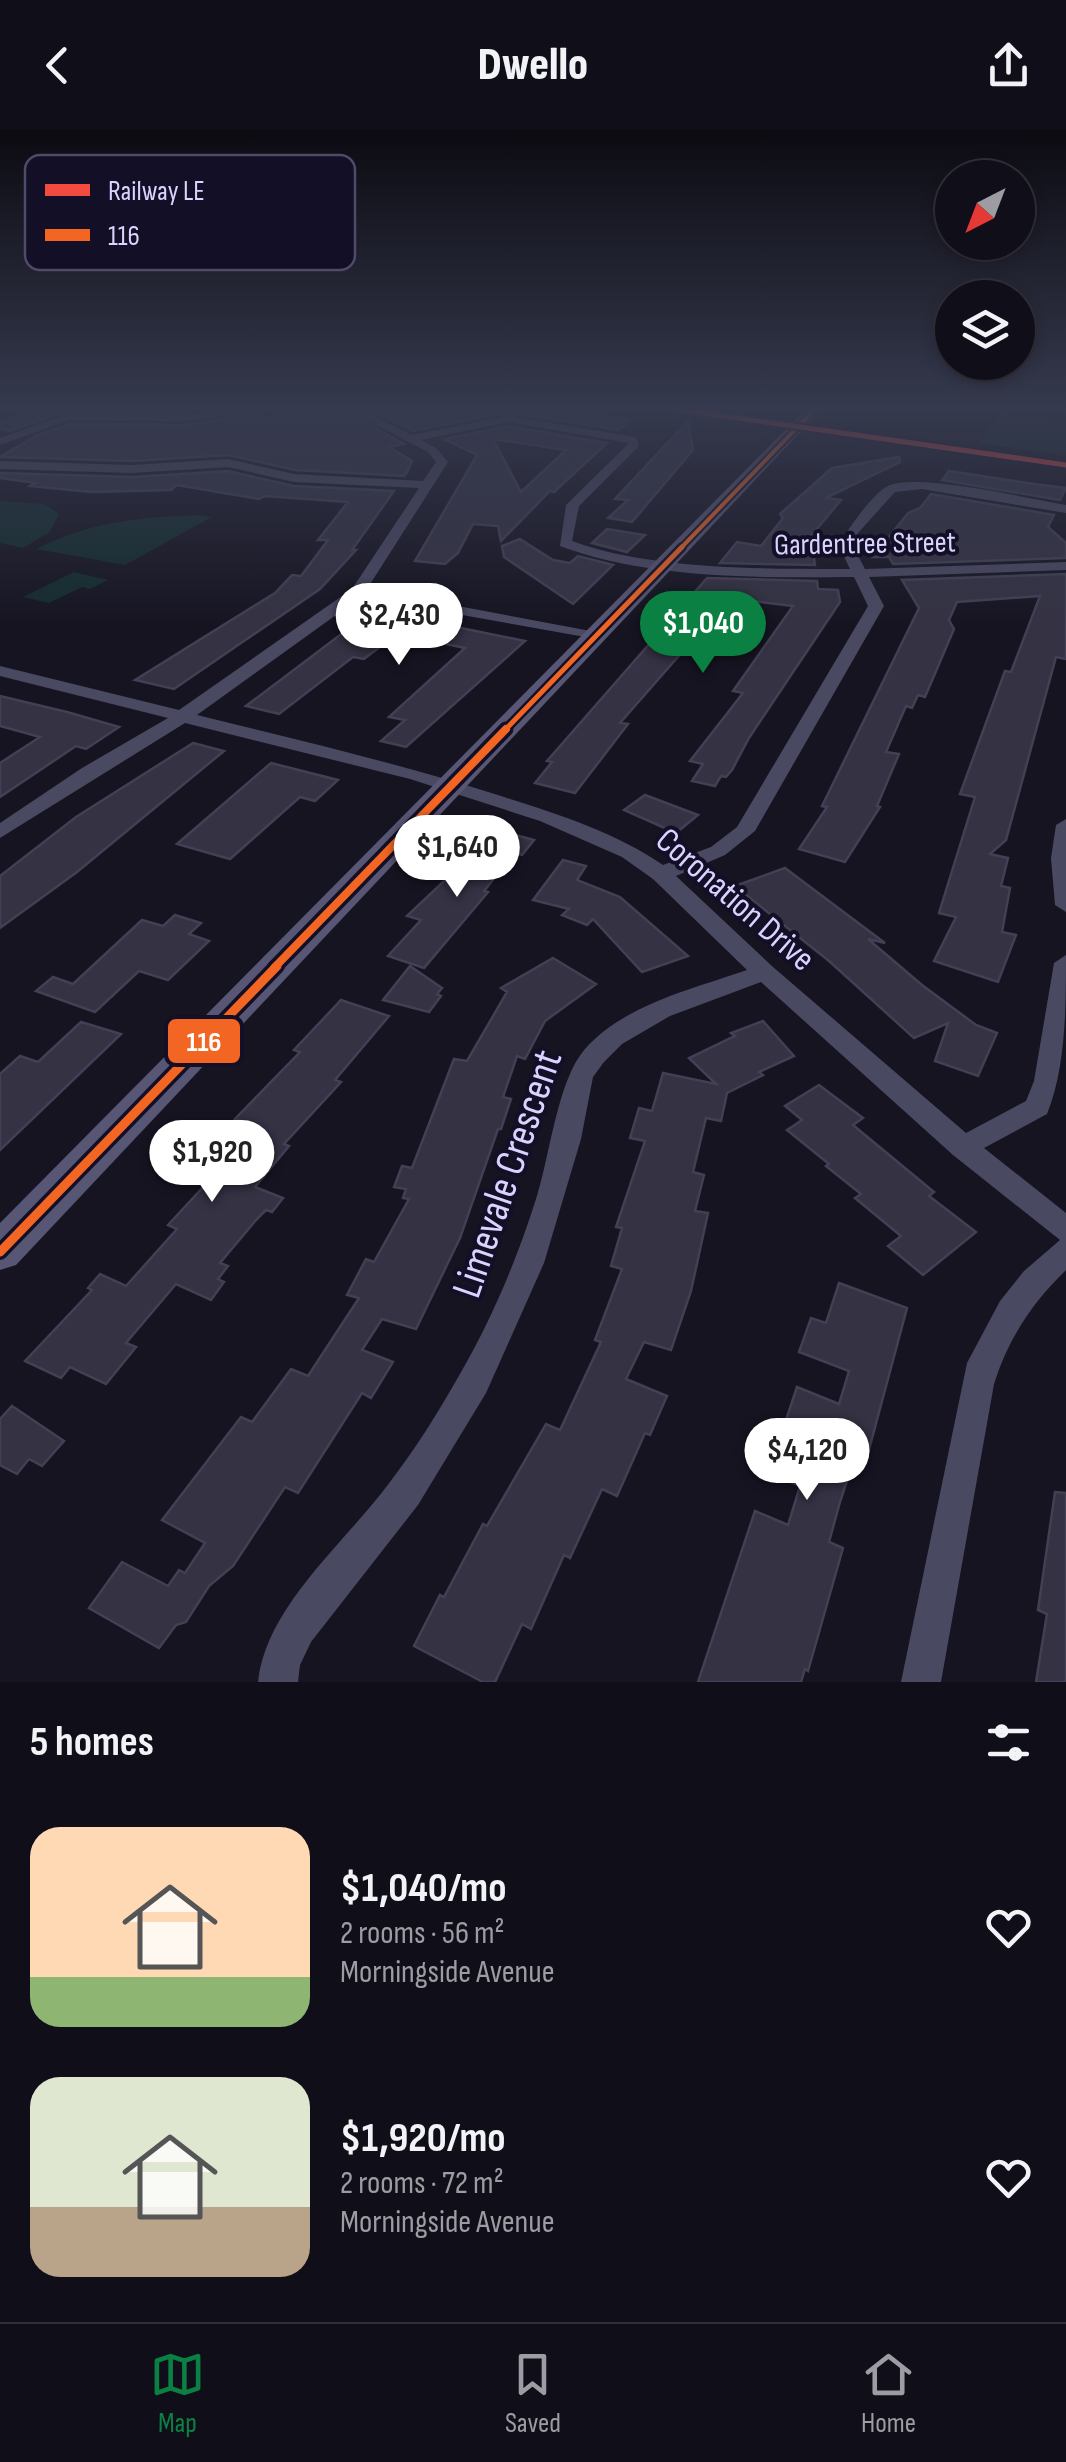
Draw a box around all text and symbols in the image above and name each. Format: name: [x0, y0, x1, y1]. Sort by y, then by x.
icon: back: [30, 38, 85, 93]
text: Dwello: [478, 38, 588, 93]
icon: share: [981, 38, 1036, 93]
legend: [25, 155, 355, 270]
north arrow: [935, 160, 1035, 260]
map controls: [935, 160, 1035, 380]
text: Railway LE: [108, 175, 205, 208]
text: 116: [108, 220, 140, 253]
button: layers: [935, 280, 1035, 380]
street label: Gardentree Street: [774, 524, 956, 564]
pin: $2,430: [318, 583, 480, 668]
pin: $1,040: [622, 591, 784, 676]
text: $2,430: [358, 596, 440, 635]
text: $1,040: [662, 604, 744, 643]
pin: $1,640: [376, 815, 538, 900]
street label: Coronation Drive: [647, 819, 823, 981]
text: $1,640: [416, 828, 498, 867]
line badge: 116: [166, 1017, 242, 1065]
text: 116: [186, 1026, 222, 1059]
street label: Limevale Crescent: [442, 1044, 574, 1304]
pin: $1,920: [131, 1120, 293, 1205]
text: $1,920: [171, 1133, 253, 1172]
pin: $4,120: [726, 1418, 888, 1503]
text: $4,120: [767, 1431, 848, 1470]
icon: filters: [981, 1715, 1036, 1770]
text: 5 homes: [30, 1717, 154, 1768]
text: $1,040/mo: [340, 1863, 507, 1914]
icon: home: [110, 1867, 230, 1987]
icon: heart: [981, 1900, 1036, 1955]
text: 2 rooms · 56 m²: [340, 1914, 505, 1953]
text: Morningside Avenue: [340, 1953, 555, 1992]
text: $1,920/mo: [340, 2113, 506, 2164]
icon: home: [110, 2117, 230, 2237]
icon: heart: [981, 2150, 1036, 2205]
text: 2 rooms · 72 m²: [340, 2164, 504, 2203]
text: Morningside Avenue: [340, 2203, 555, 2242]
tab: Map: [150, 2347, 205, 2440]
tab: Saved: [505, 2347, 561, 2440]
tab: Home: [861, 2347, 916, 2440]

